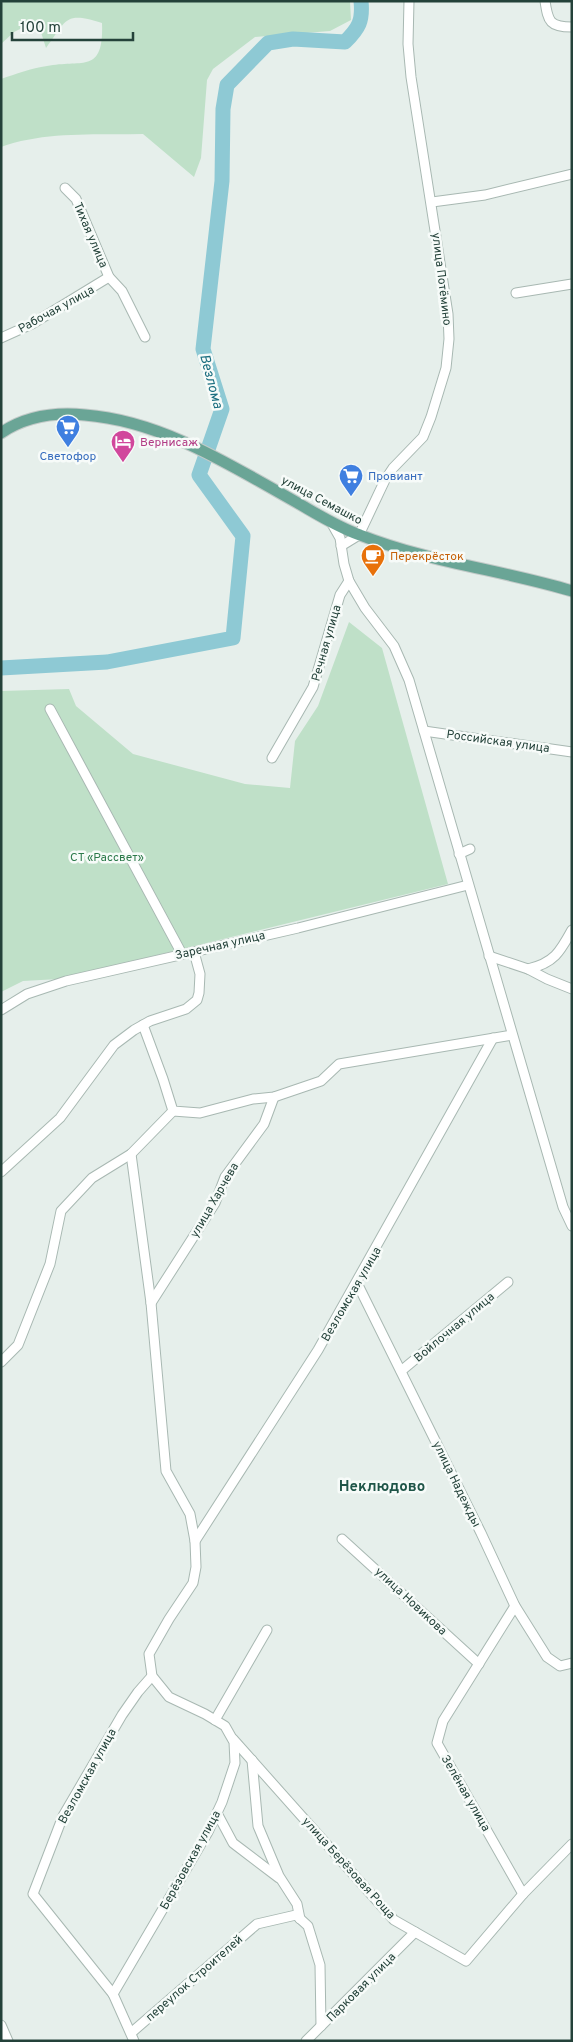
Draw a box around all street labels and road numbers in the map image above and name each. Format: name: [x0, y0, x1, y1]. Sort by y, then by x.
street label: Тихая улица: [69, 200, 111, 271]
street label: улица Потёмино: [427, 232, 455, 327]
street label: Рабочая улица: [16, 282, 97, 337]
street label: улица Семашко: [278, 473, 365, 529]
street label: Речная улица: [308, 603, 346, 683]
street label: Российская улица: [445, 727, 550, 757]
street label: Заречная улица: [174, 928, 267, 964]
street label: улица Харчева: [187, 1160, 243, 1241]
street label: Везломская улица: [318, 1244, 385, 1345]
street label: Войлочная улица: [411, 1289, 498, 1366]
street label: улица Надежды: [428, 1439, 484, 1530]
street label: улица Новикова: [371, 1564, 450, 1639]
street label: Везломская улица: [55, 1726, 121, 1827]
street label: Зелёная улица: [437, 1752, 493, 1835]
street label: Берёзовская улица: [157, 1808, 225, 1913]
street label: улица Берёзовая Роща: [298, 1814, 398, 1923]
street label: переулок Строителей: [143, 1932, 247, 2025]
street label: Парковая улица: [324, 1950, 400, 2026]

